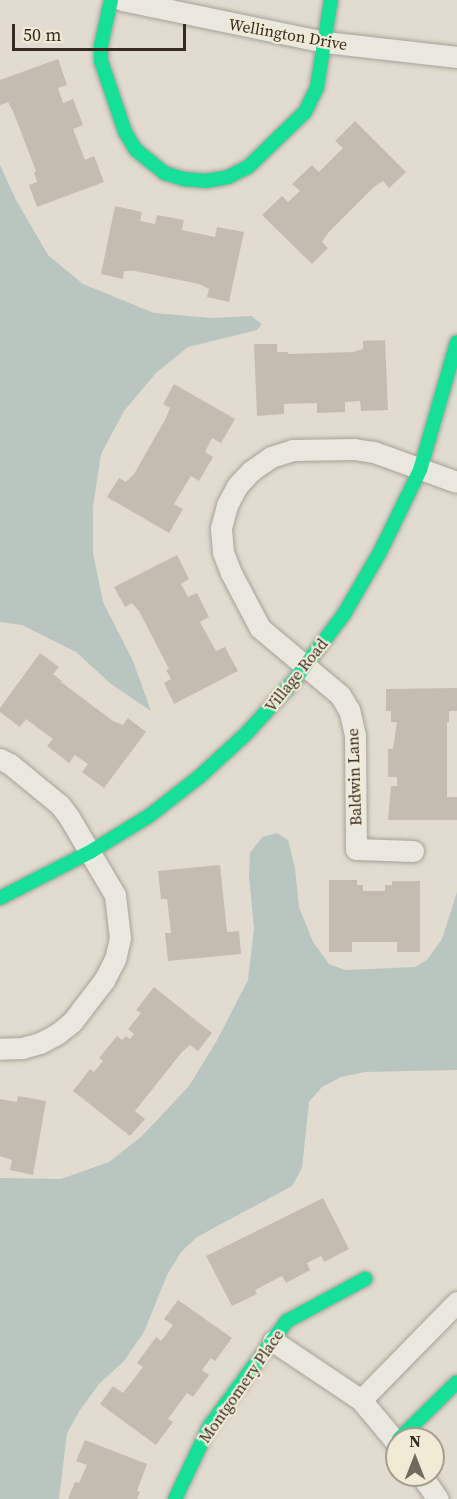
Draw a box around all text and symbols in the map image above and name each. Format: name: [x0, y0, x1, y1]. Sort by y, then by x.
scale bar: [15, 12, 189, 50]
street label: Wellington Drive: [227, 14, 349, 54]
text: 50 m: [23, 22, 61, 47]
street label: Village Road: [261, 634, 331, 716]
street label: Baldwin Lane: [343, 728, 365, 826]
street label: Montgomery Place: [195, 1326, 287, 1446]
north arrow: [385, 1427, 445, 1487]
text: N: [409, 1430, 421, 1452]

